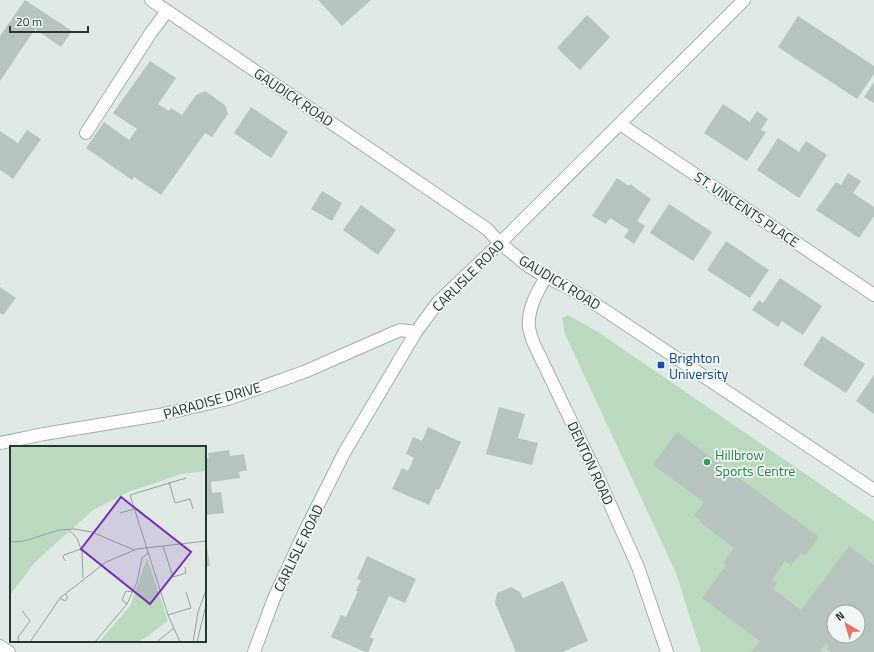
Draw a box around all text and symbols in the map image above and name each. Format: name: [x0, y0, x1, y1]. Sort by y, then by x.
scale bar: [10, 8, 88, 34]
text: 20 m: [16, 12, 42, 31]
street label: GAUDICK ROAD: [250, 63, 338, 131]
street label: ST. VINCENTS PLACE: [690, 166, 804, 252]
street label: CARLISLE ROAD: [427, 234, 509, 316]
street label: GAUDICK ROAD: [515, 249, 605, 315]
place label: Brighton University: [669, 347, 729, 384]
marker: Brighton University: [656, 360, 666, 370]
street label: PARADISE DRIVE: [161, 376, 264, 424]
street label: DENTON ROAD: [562, 418, 620, 508]
place label: Hillbrow Sports Centre: [715, 444, 795, 481]
inset map: [10, 446, 206, 642]
marker: Hillbrow Sports Centre: [702, 457, 712, 467]
street label: CARLISLE ROAD: [268, 501, 328, 595]
north arrow: [826, 604, 866, 644]
text: N: [832, 607, 848, 625]

